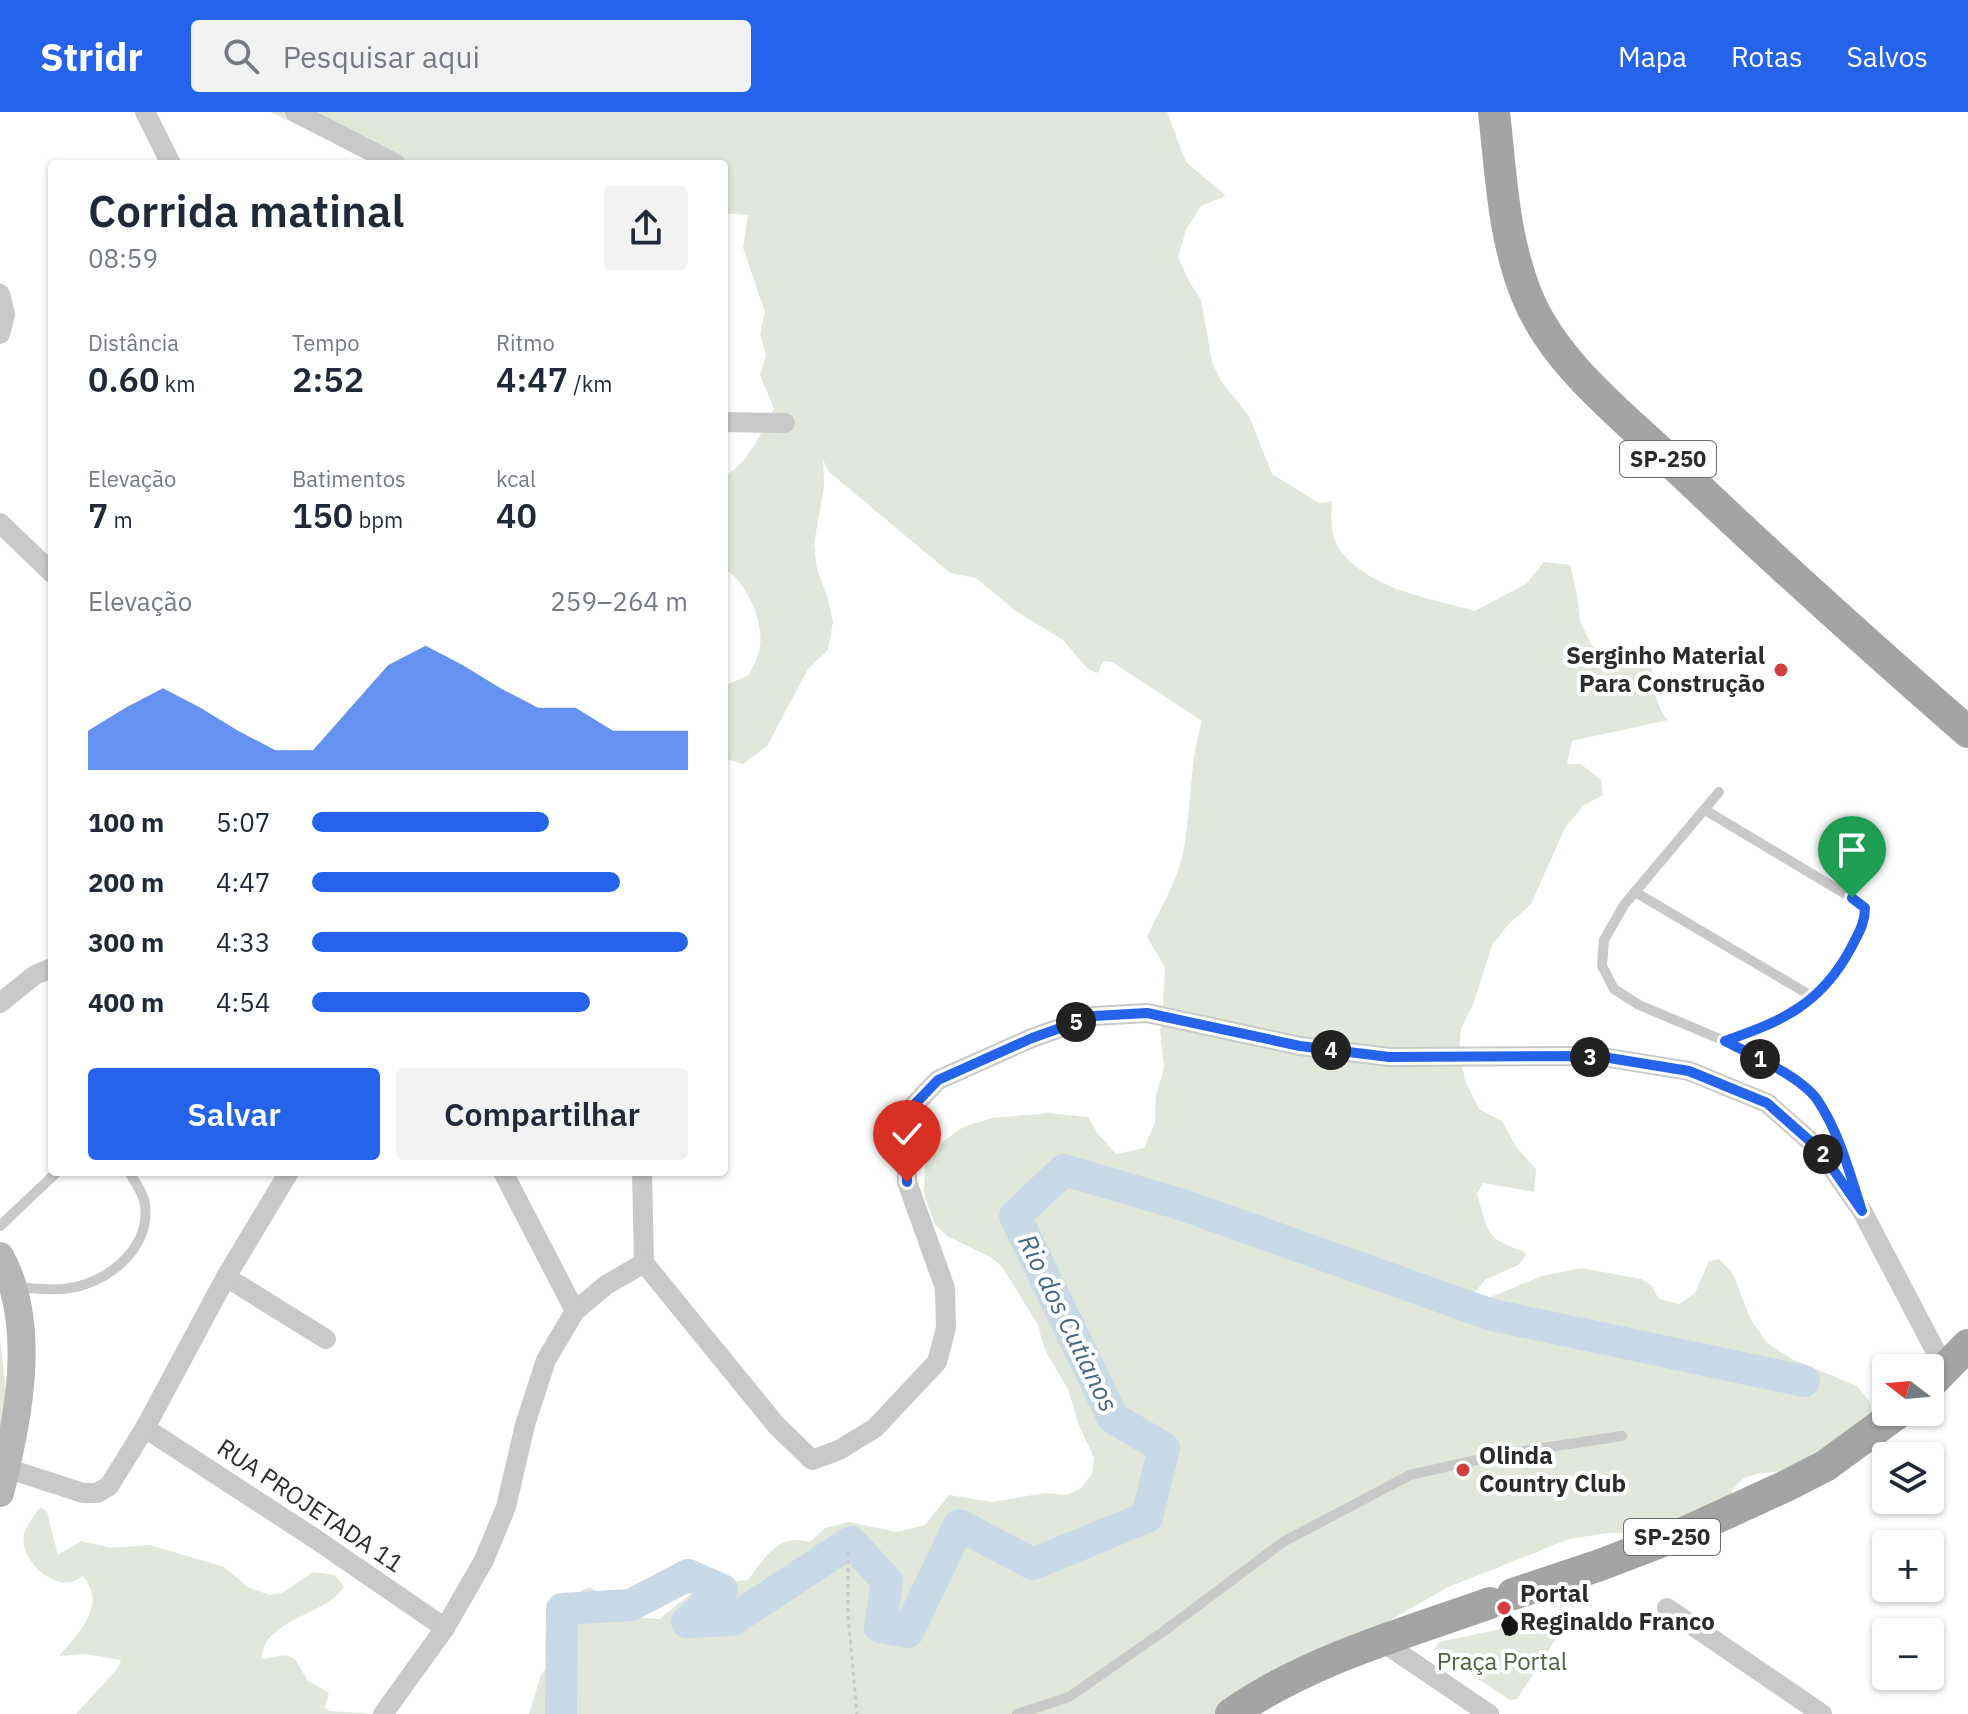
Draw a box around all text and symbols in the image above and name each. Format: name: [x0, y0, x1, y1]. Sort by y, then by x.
search box: [191, 20, 751, 92]
text: Stridr: [40, 32, 143, 81]
icon: search: [219, 34, 263, 78]
text: Pesquisar aqui: [283, 37, 480, 76]
text: Mapa: [1618, 38, 1687, 75]
text: Rotas: [1731, 38, 1803, 75]
text: Salvos: [1847, 38, 1928, 75]
text: Corrida matinal: [88, 182, 405, 239]
button: share: [604, 186, 688, 270]
text: 08:59: [88, 241, 158, 275]
text: Distância: [88, 328, 179, 357]
text: Tempo: [292, 328, 360, 357]
text: Ritmo: [496, 328, 555, 357]
text: 0.60: [88, 357, 159, 401]
text: 2:52: [292, 357, 364, 401]
text: 4:47: [496, 357, 568, 401]
text: km: [159, 369, 195, 398]
text: /km: [568, 369, 612, 398]
road number: SP-250: [1620, 441, 1716, 477]
text: Elevação: [88, 464, 176, 493]
text: Batimentos: [292, 464, 406, 493]
text: kcal: [496, 464, 536, 493]
text: 7: [88, 493, 108, 537]
text: 150: [292, 493, 353, 537]
text: 40: [496, 493, 537, 537]
text: m: [108, 505, 133, 534]
text: bpm: [353, 505, 403, 534]
text: Elevação: [88, 584, 192, 618]
text: 259–264 m: [550, 584, 688, 618]
place label: Serginho Material Para Construção: [1566, 639, 1765, 699]
marker: Serginho Material Para Construção: [1772, 661, 1790, 679]
text: 100 m: [88, 805, 164, 839]
text: 5:07: [216, 805, 270, 839]
pin: [1818, 816, 1886, 898]
icon: arrive: [1830, 828, 1874, 872]
text: 200 m: [88, 865, 164, 899]
text: 4:47: [216, 865, 270, 899]
text: 300 m: [88, 925, 164, 959]
text: 4:33: [216, 925, 270, 959]
text: 400 m: [88, 985, 164, 1019]
text: 4:54: [216, 985, 270, 1019]
pin: 5: [1056, 1002, 1096, 1042]
text: 5: [1069, 1007, 1083, 1036]
pin: 4: [1311, 1030, 1351, 1070]
text: 4: [1324, 1035, 1338, 1064]
pin: 3: [1570, 1037, 1610, 1077]
pin: 1: [1740, 1039, 1780, 1079]
text: 3: [1583, 1042, 1597, 1071]
text: 1: [1753, 1044, 1767, 1073]
button: Salvar: [88, 1068, 380, 1160]
button: Compartilhar: [396, 1068, 688, 1160]
pin: [873, 1100, 941, 1182]
icon: check: [885, 1112, 929, 1156]
pin: 2: [1803, 1134, 1843, 1174]
text: 2: [1816, 1139, 1830, 1168]
water label: Rio dos Cutianos: [1011, 1228, 1127, 1417]
north arrow: [1872, 1354, 1944, 1426]
map controls: [1872, 1354, 1944, 1690]
street label: RUA PROJETADA 11: [211, 1431, 410, 1579]
place label: Olinda Country Club: [1479, 1439, 1626, 1499]
button: layers: [1872, 1442, 1944, 1514]
marker: Olinda Country Club: [1454, 1461, 1472, 1479]
road number: SP-250: [1624, 1519, 1720, 1555]
button: +: [1872, 1530, 1944, 1602]
place label: Portal Reginaldo Franco: [1520, 1577, 1715, 1637]
marker: Portal Reginaldo Franco: [1495, 1599, 1513, 1617]
button: −: [1872, 1618, 1944, 1690]
park label: Praça Portal: [1437, 1645, 1567, 1677]

